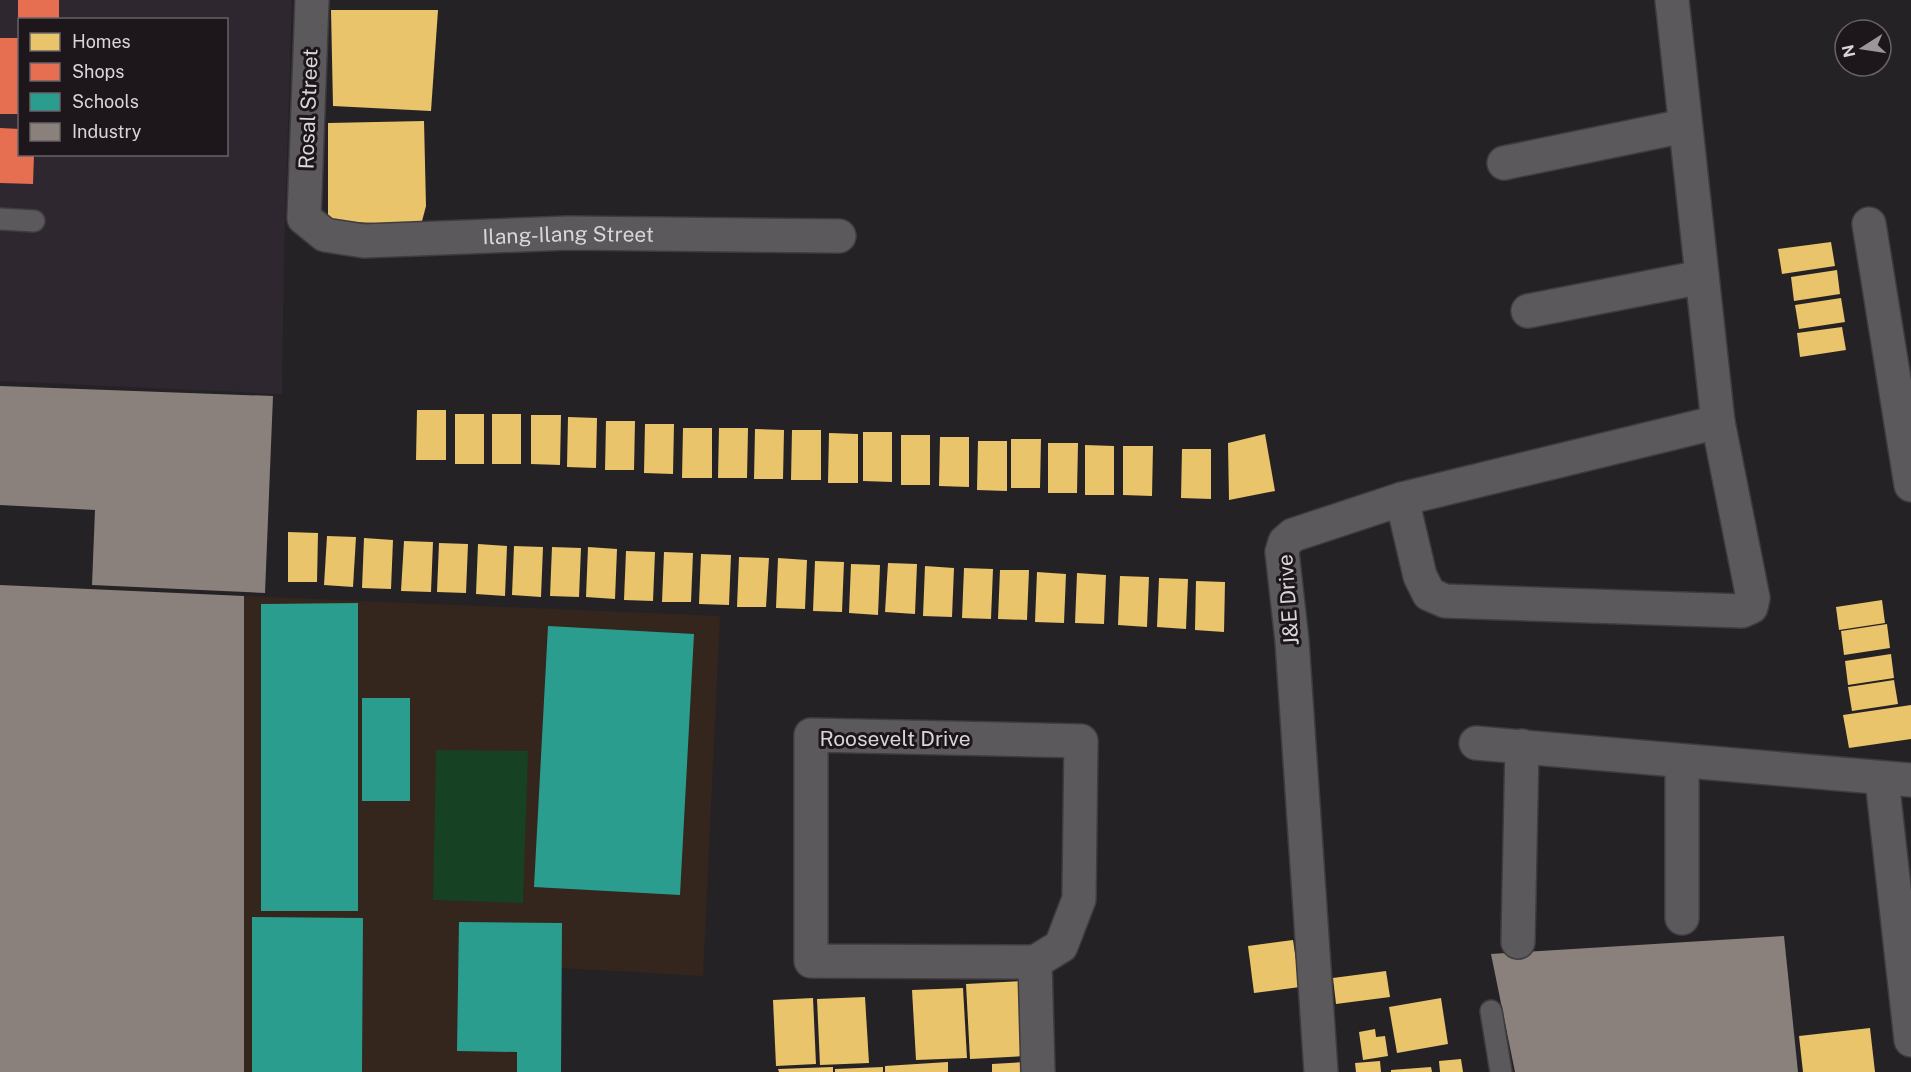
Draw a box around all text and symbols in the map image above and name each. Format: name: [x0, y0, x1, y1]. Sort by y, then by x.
legend: [18, 18, 228, 156]
north arrow: [1833, 18, 1893, 78]
text: Homes: [72, 31, 131, 52]
text: N: [1838, 43, 1859, 59]
street label: Rosal Street: [293, 48, 323, 170]
text: Shops: [72, 61, 124, 82]
text: Schools: [72, 91, 139, 112]
text: Industry: [72, 121, 142, 142]
street label: Ilang-Ilang Street: [482, 220, 654, 249]
street label: J&E Drive: [1272, 554, 1304, 646]
street label: Roosevelt Drive: [819, 726, 971, 751]

